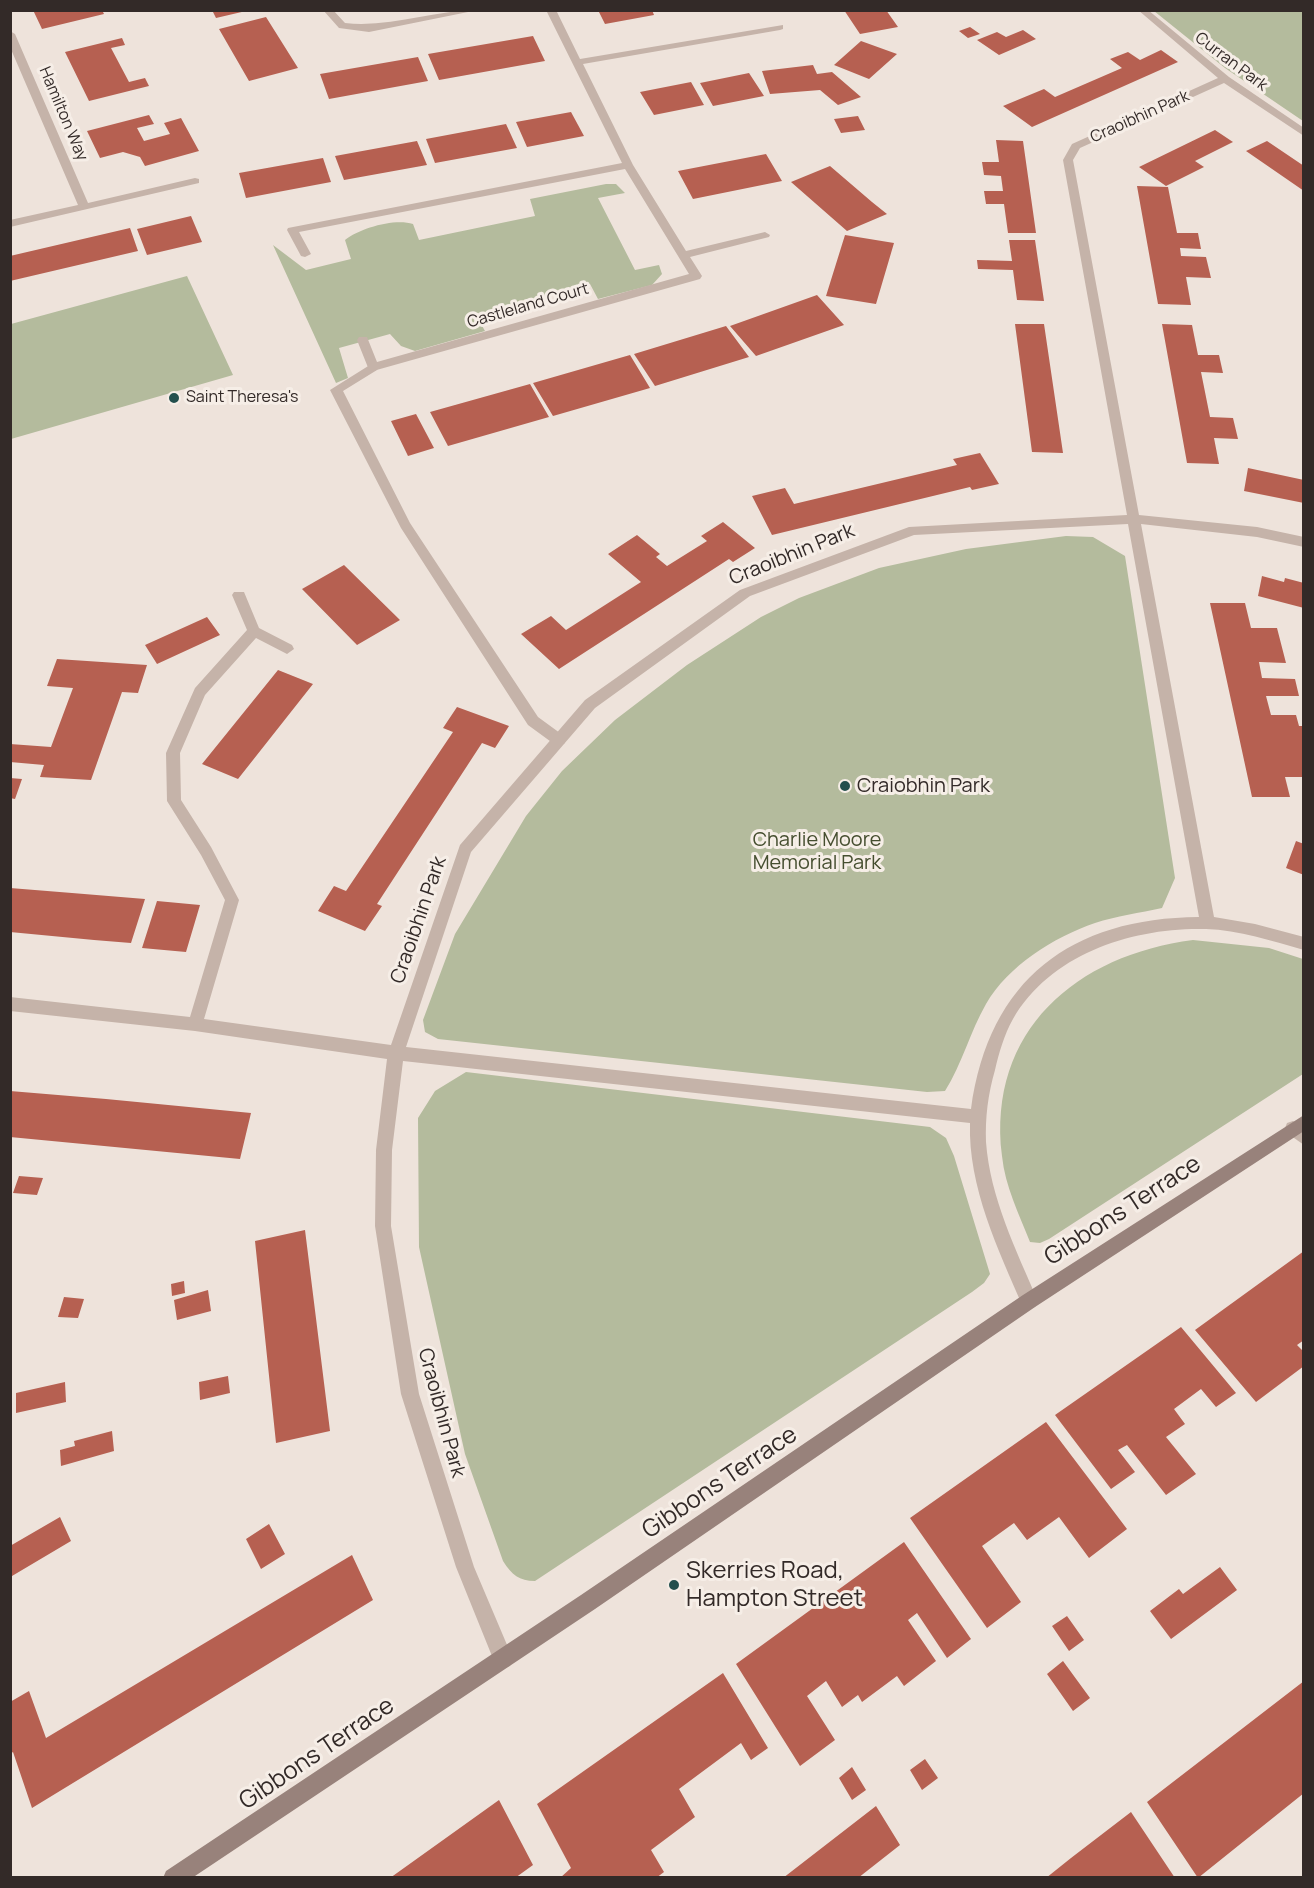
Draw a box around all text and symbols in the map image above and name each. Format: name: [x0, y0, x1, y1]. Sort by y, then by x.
street label: Curran Park: [1191, 29, 1271, 95]
street label: Hamilton Way: [35, 64, 91, 164]
street label: Craoibhin Park: [1088, 87, 1192, 147]
street label: Castleland Court: [465, 279, 591, 333]
place label: Saint Theresa's: [186, 388, 298, 408]
marker: Saint Theresa's: [167, 391, 181, 405]
street label: Craoibhin Park: [726, 519, 858, 591]
place label: Craiobhin Park: [857, 774, 990, 798]
marker: Craiobhin Park: [838, 779, 852, 793]
park label: Charlie Moore Memorial Park: [753, 828, 881, 875]
street label: Craoibhin Park: [386, 853, 452, 987]
street label: Gibbons Terrace: [1040, 1150, 1206, 1272]
street label: Craoibhin Park: [412, 1346, 470, 1480]
street label: Gibbons Terrace: [637, 1421, 803, 1545]
place label: Skerries Road, Hampton Street: [686, 1557, 863, 1613]
marker: Skerries Road, Hampton Street: [667, 1578, 681, 1592]
street label: Gibbons Terrace: [234, 1692, 400, 1816]

